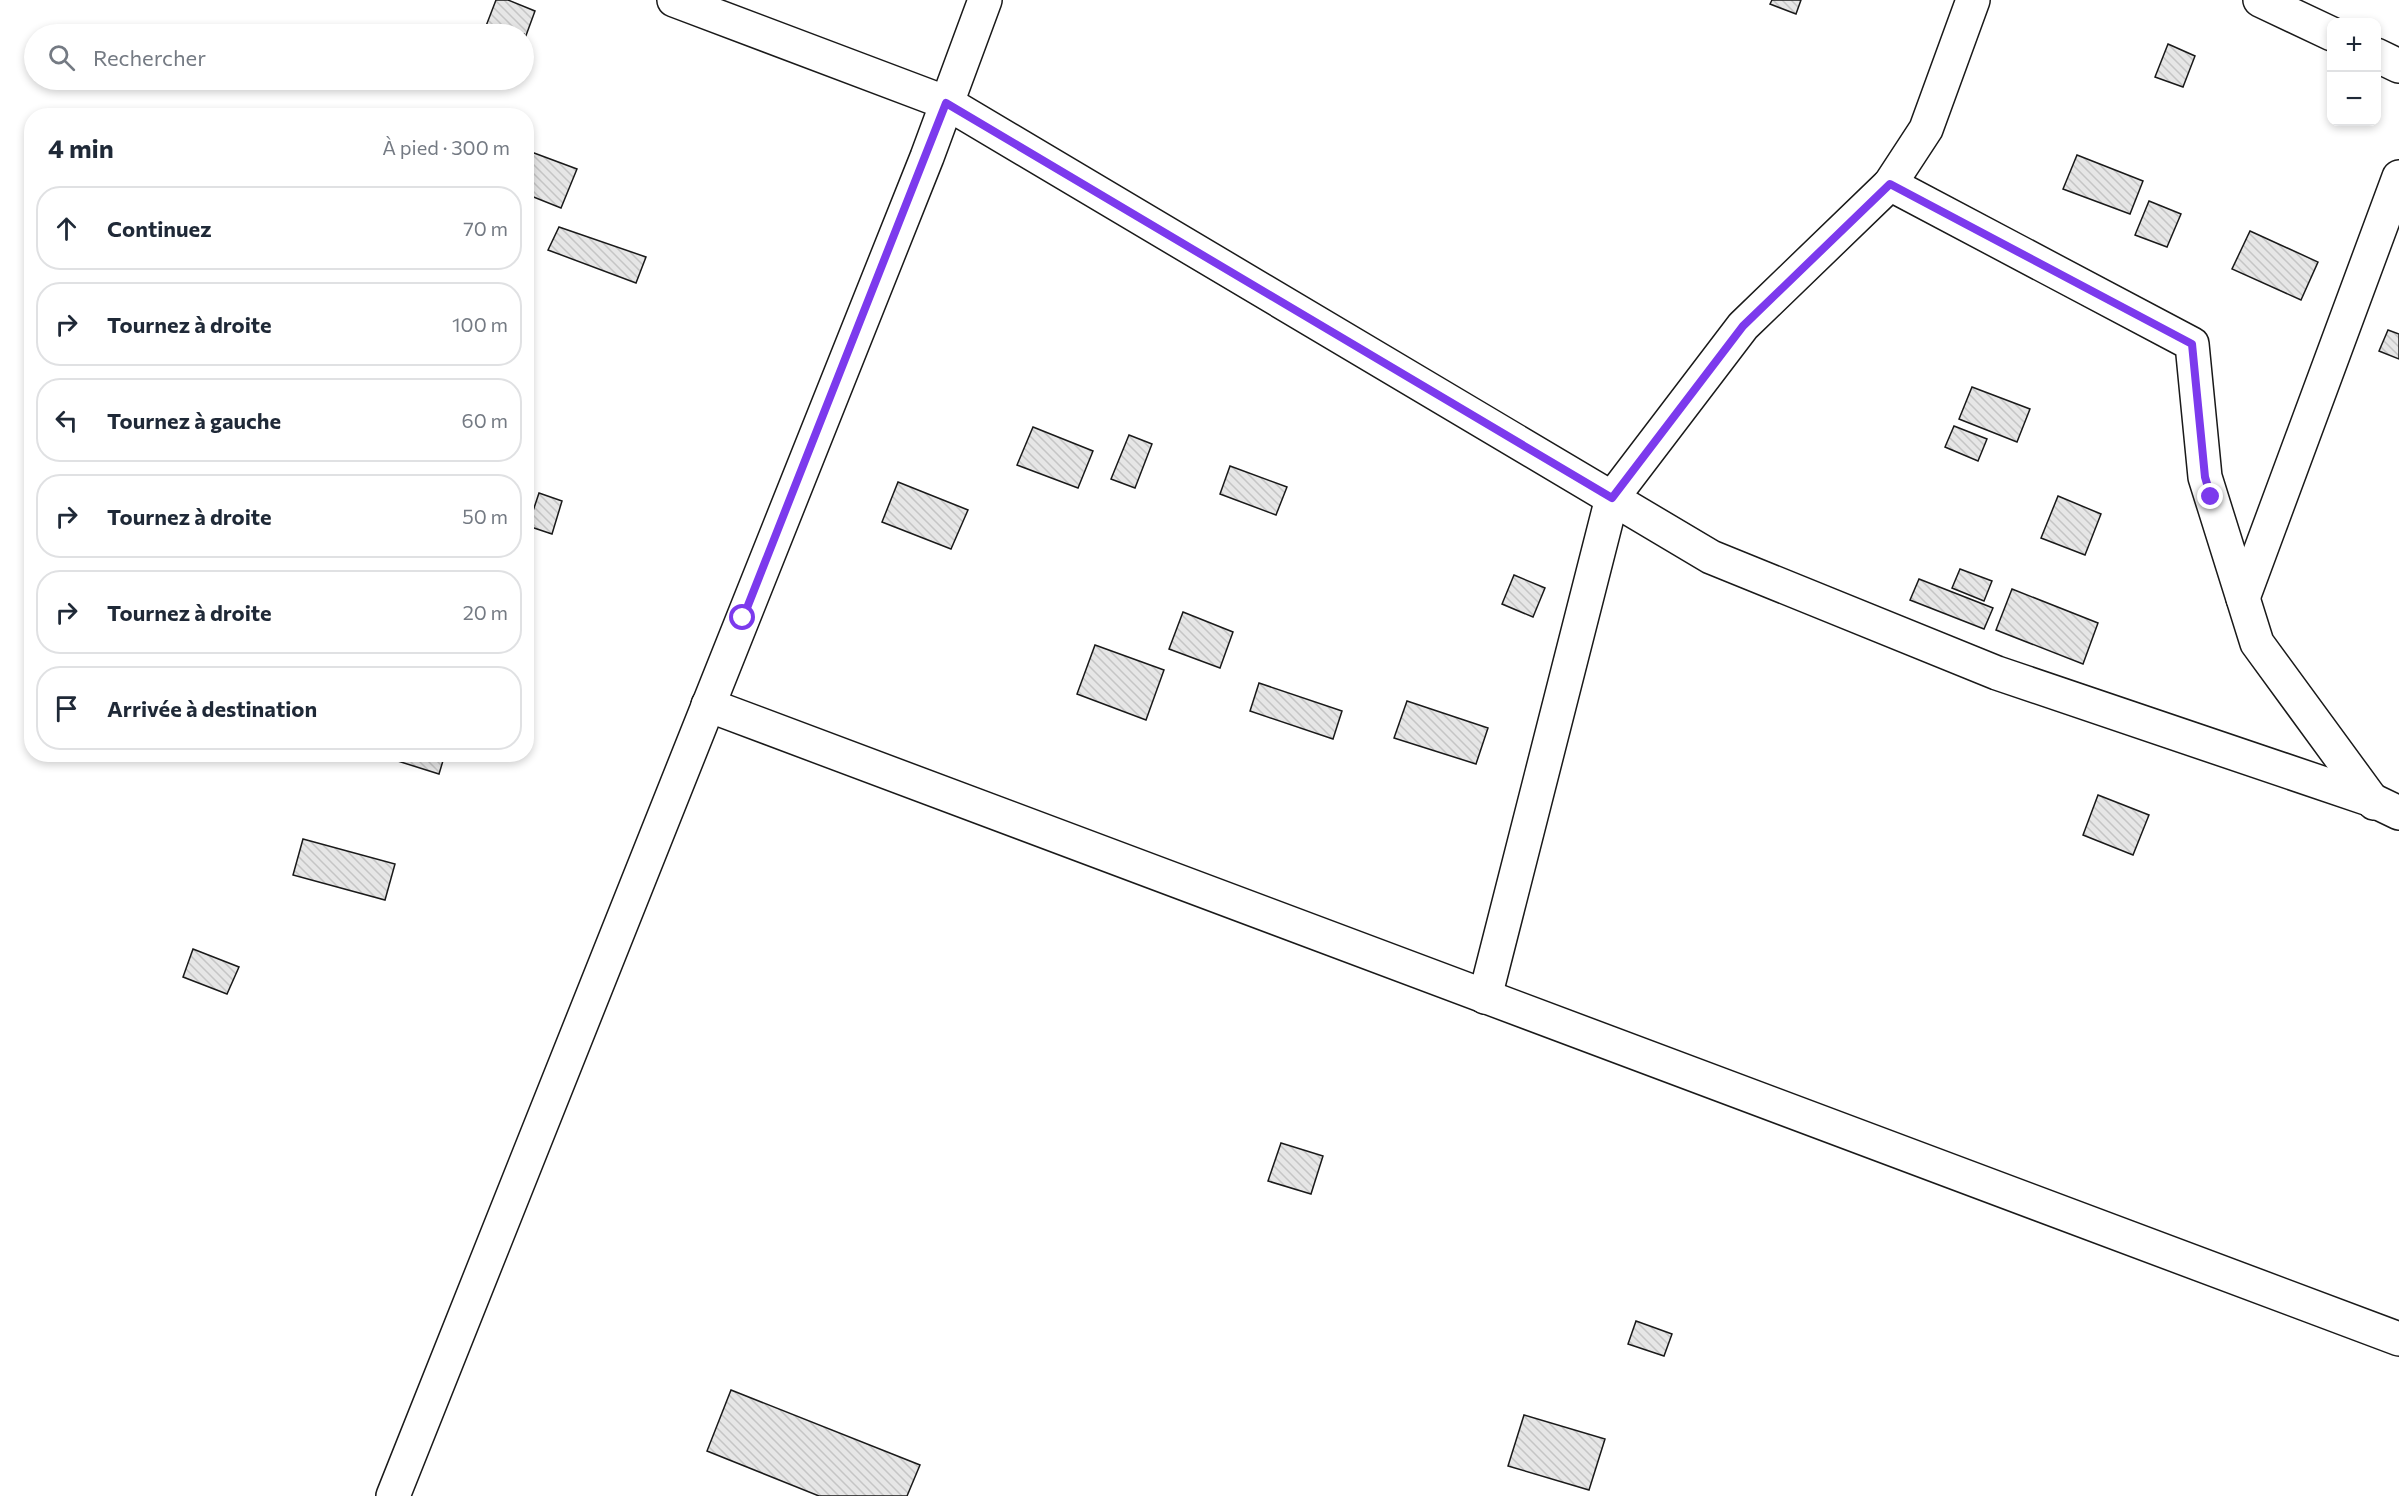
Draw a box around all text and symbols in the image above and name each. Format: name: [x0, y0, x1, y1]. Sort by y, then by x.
map controls: [2327, 18, 2381, 126]
button: +: [2327, 18, 2381, 72]
search box: [24, 24, 534, 90]
icon: search: [45, 41, 78, 74]
text: Rechercher: [93, 44, 206, 71]
button: −: [2327, 72, 2381, 126]
text: 4 min: [48, 132, 114, 163]
text: À pied · 300 m: [382, 135, 510, 159]
icon: ahead: [50, 212, 83, 245]
text: Continuez: [107, 215, 212, 242]
text: 70 m: [463, 216, 508, 240]
icon: right: [50, 308, 83, 341]
text: Tournez à droite: [107, 311, 272, 338]
text: 100 m: [452, 312, 508, 336]
icon: left: [50, 404, 83, 437]
text: Tournez à gauche: [107, 407, 281, 434]
text: 60 m: [462, 408, 508, 432]
route end: [2197, 483, 2223, 509]
icon: right: [50, 500, 83, 533]
text: Tournez à droite: [107, 503, 272, 530]
text: 50 m: [462, 504, 508, 528]
icon: right: [50, 596, 83, 629]
text: Tournez à droite: [107, 599, 272, 626]
text: 20 m: [463, 600, 508, 624]
route start: [729, 604, 755, 630]
icon: arrive: [50, 692, 83, 725]
text: Arrivée à destination: [107, 695, 317, 722]

